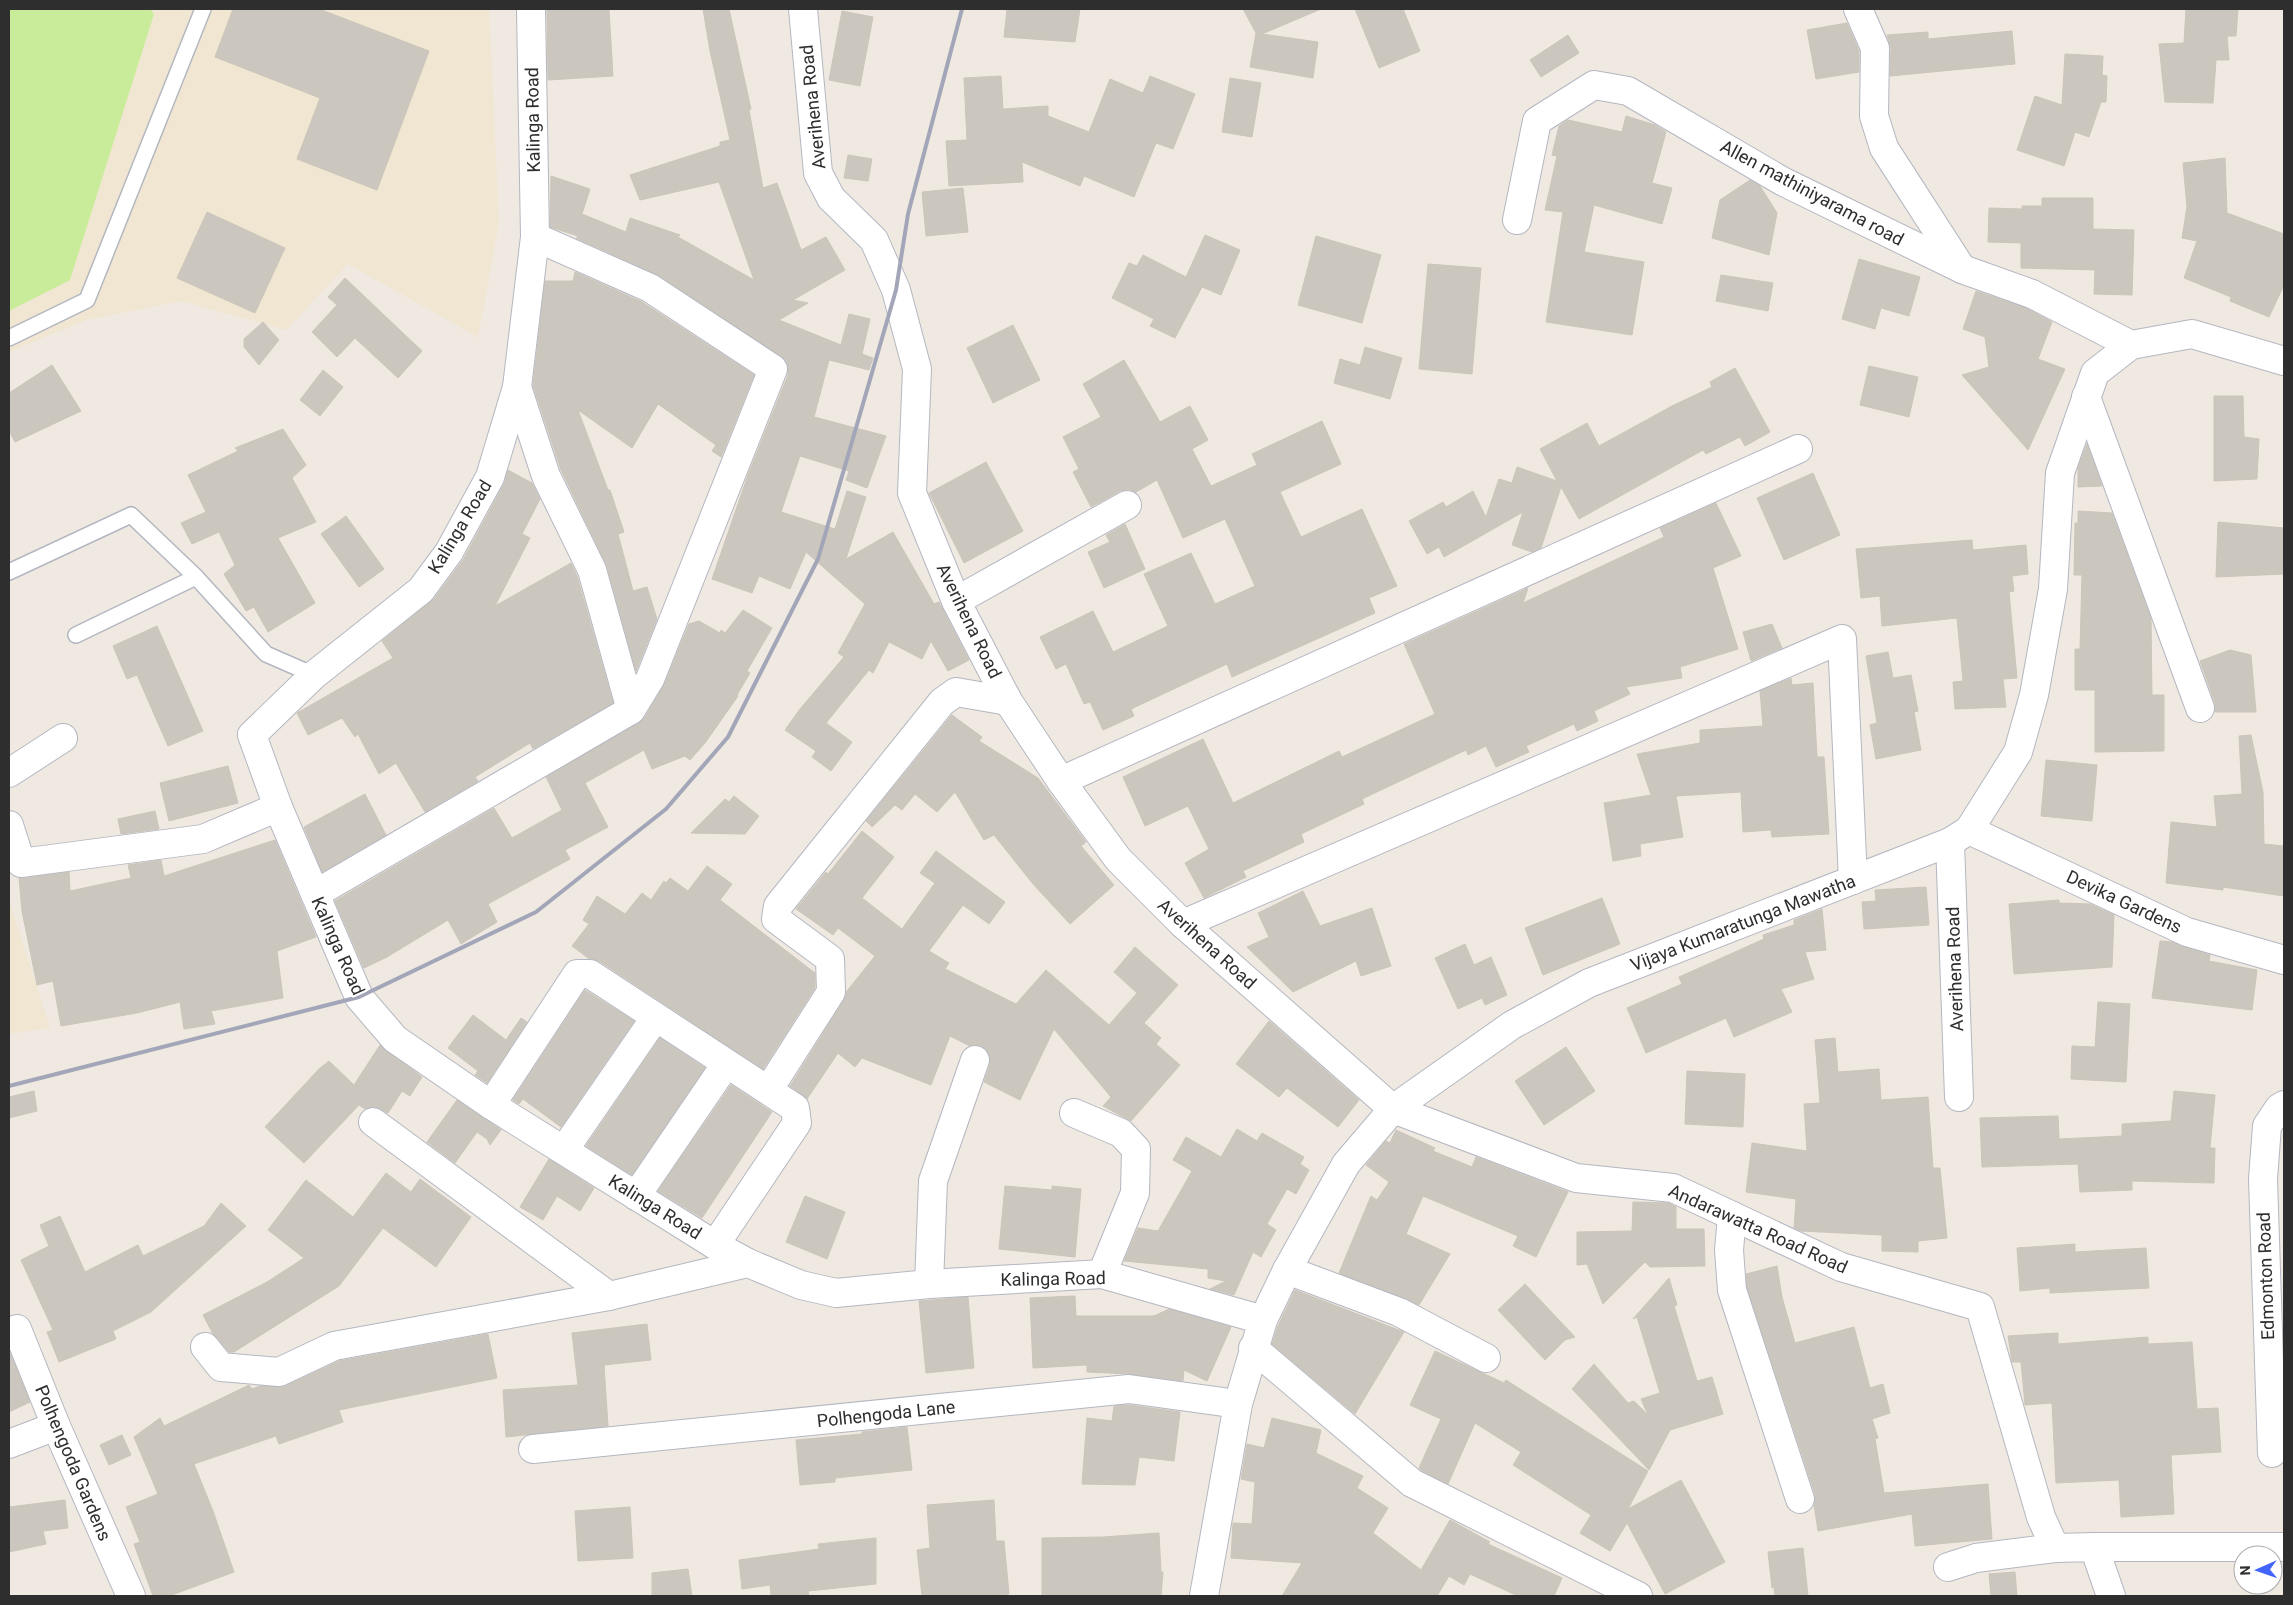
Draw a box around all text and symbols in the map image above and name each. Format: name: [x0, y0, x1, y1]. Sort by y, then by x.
street label: Averihena Road: [796, 44, 829, 170]
street label: Kalinga Road: [521, 67, 544, 173]
street label: Allen mathiniyarama road: [1717, 135, 1907, 250]
street label: Kalinga Road: [423, 476, 496, 577]
street label: Averihena Road: [933, 560, 1006, 682]
street label: Devika Gardens: [2063, 866, 2185, 937]
street label: Vijaya Kumaratunga Mawatha: [1627, 870, 1858, 975]
street label: Kalinga Road: [307, 893, 369, 998]
street label: Averihena Road: [1154, 894, 1261, 993]
street label: Averihena Road: [1942, 906, 1967, 1032]
street label: Kalinga Road: [605, 1170, 706, 1243]
street label: Andarawatta Road Road: [1666, 1180, 1851, 1278]
street label: Edmonton Road: [2253, 1212, 2278, 1340]
street label: Kalinga Road: [1000, 1267, 1106, 1290]
street label: Polhengoda Gardens: [31, 1382, 116, 1544]
street label: Polhengoda Lane: [816, 1396, 956, 1431]
north arrow: [2233, 1545, 2283, 1595]
text: N: [2237, 1565, 2253, 1576]

